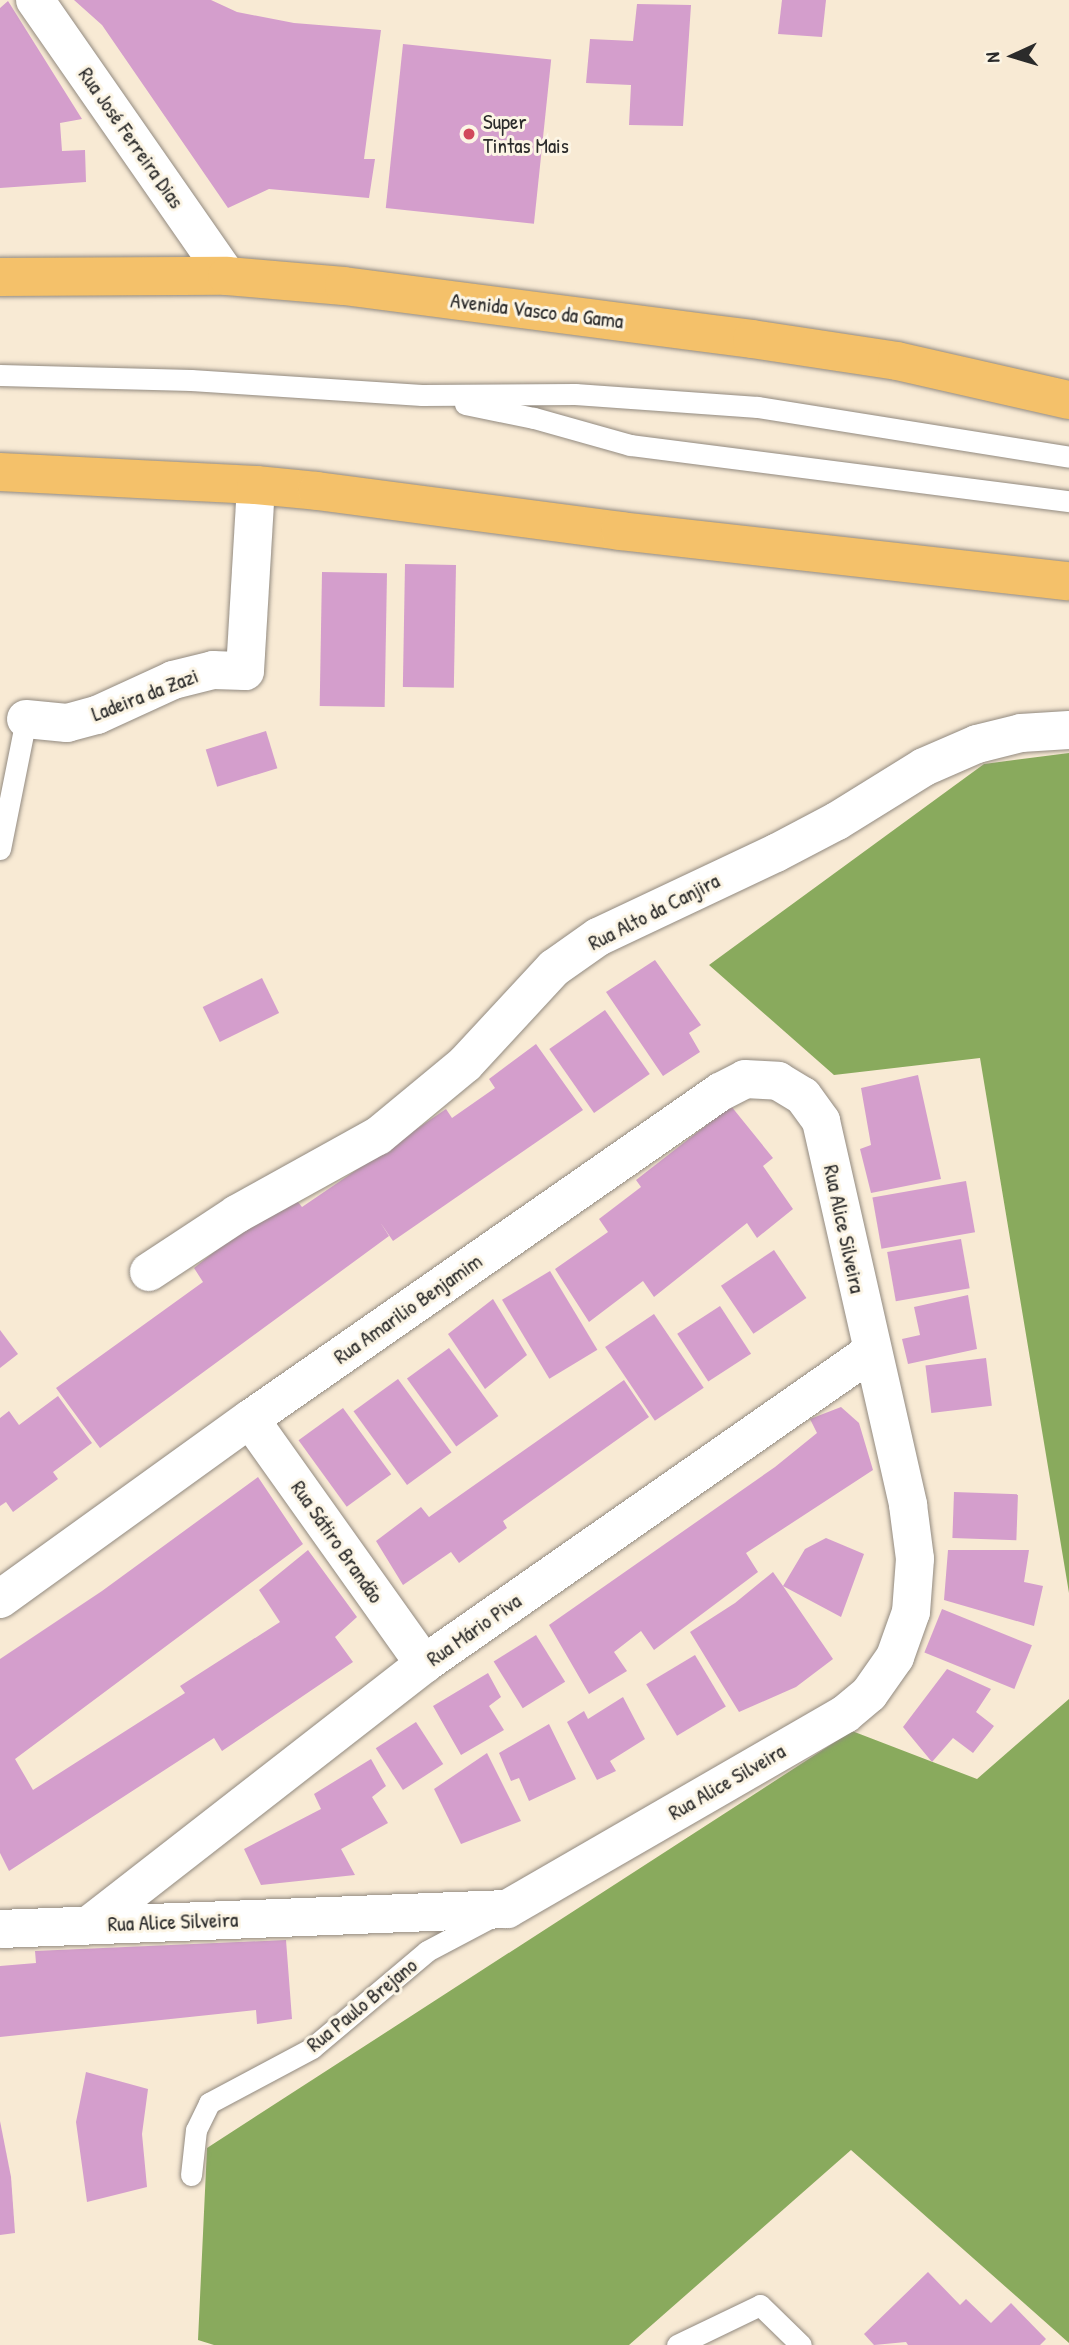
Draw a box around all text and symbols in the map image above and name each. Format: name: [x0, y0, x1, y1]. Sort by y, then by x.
north arrow: [978, 21, 1048, 91]
text: N: [979, 52, 1005, 63]
street label: Rua José Ferreira Dias: [73, 63, 189, 213]
place label: Super Tintas Mais: [483, 109, 569, 159]
marker: Super Tintas Mais: [461, 126, 477, 142]
street label: Avenida Vasco da Gama: [449, 288, 625, 334]
street label: Ladeira da Zazi: [88, 663, 202, 727]
street label: Rua Alto da Canjira: [584, 868, 724, 956]
street label: Rua Alice Silveira: [818, 1163, 870, 1295]
street label: Rua Amarilio Benjamim: [329, 1248, 487, 1370]
street label: Rua Sátiro Brandão: [286, 1476, 388, 1608]
street label: Rua Mário Piva: [422, 1588, 526, 1672]
street label: Rua Alice Silveira: [664, 1738, 790, 1826]
street label: Rua Alice Silveira: [107, 1907, 239, 1937]
street label: Rua Paulo Brejano: [302, 1953, 422, 2057]

